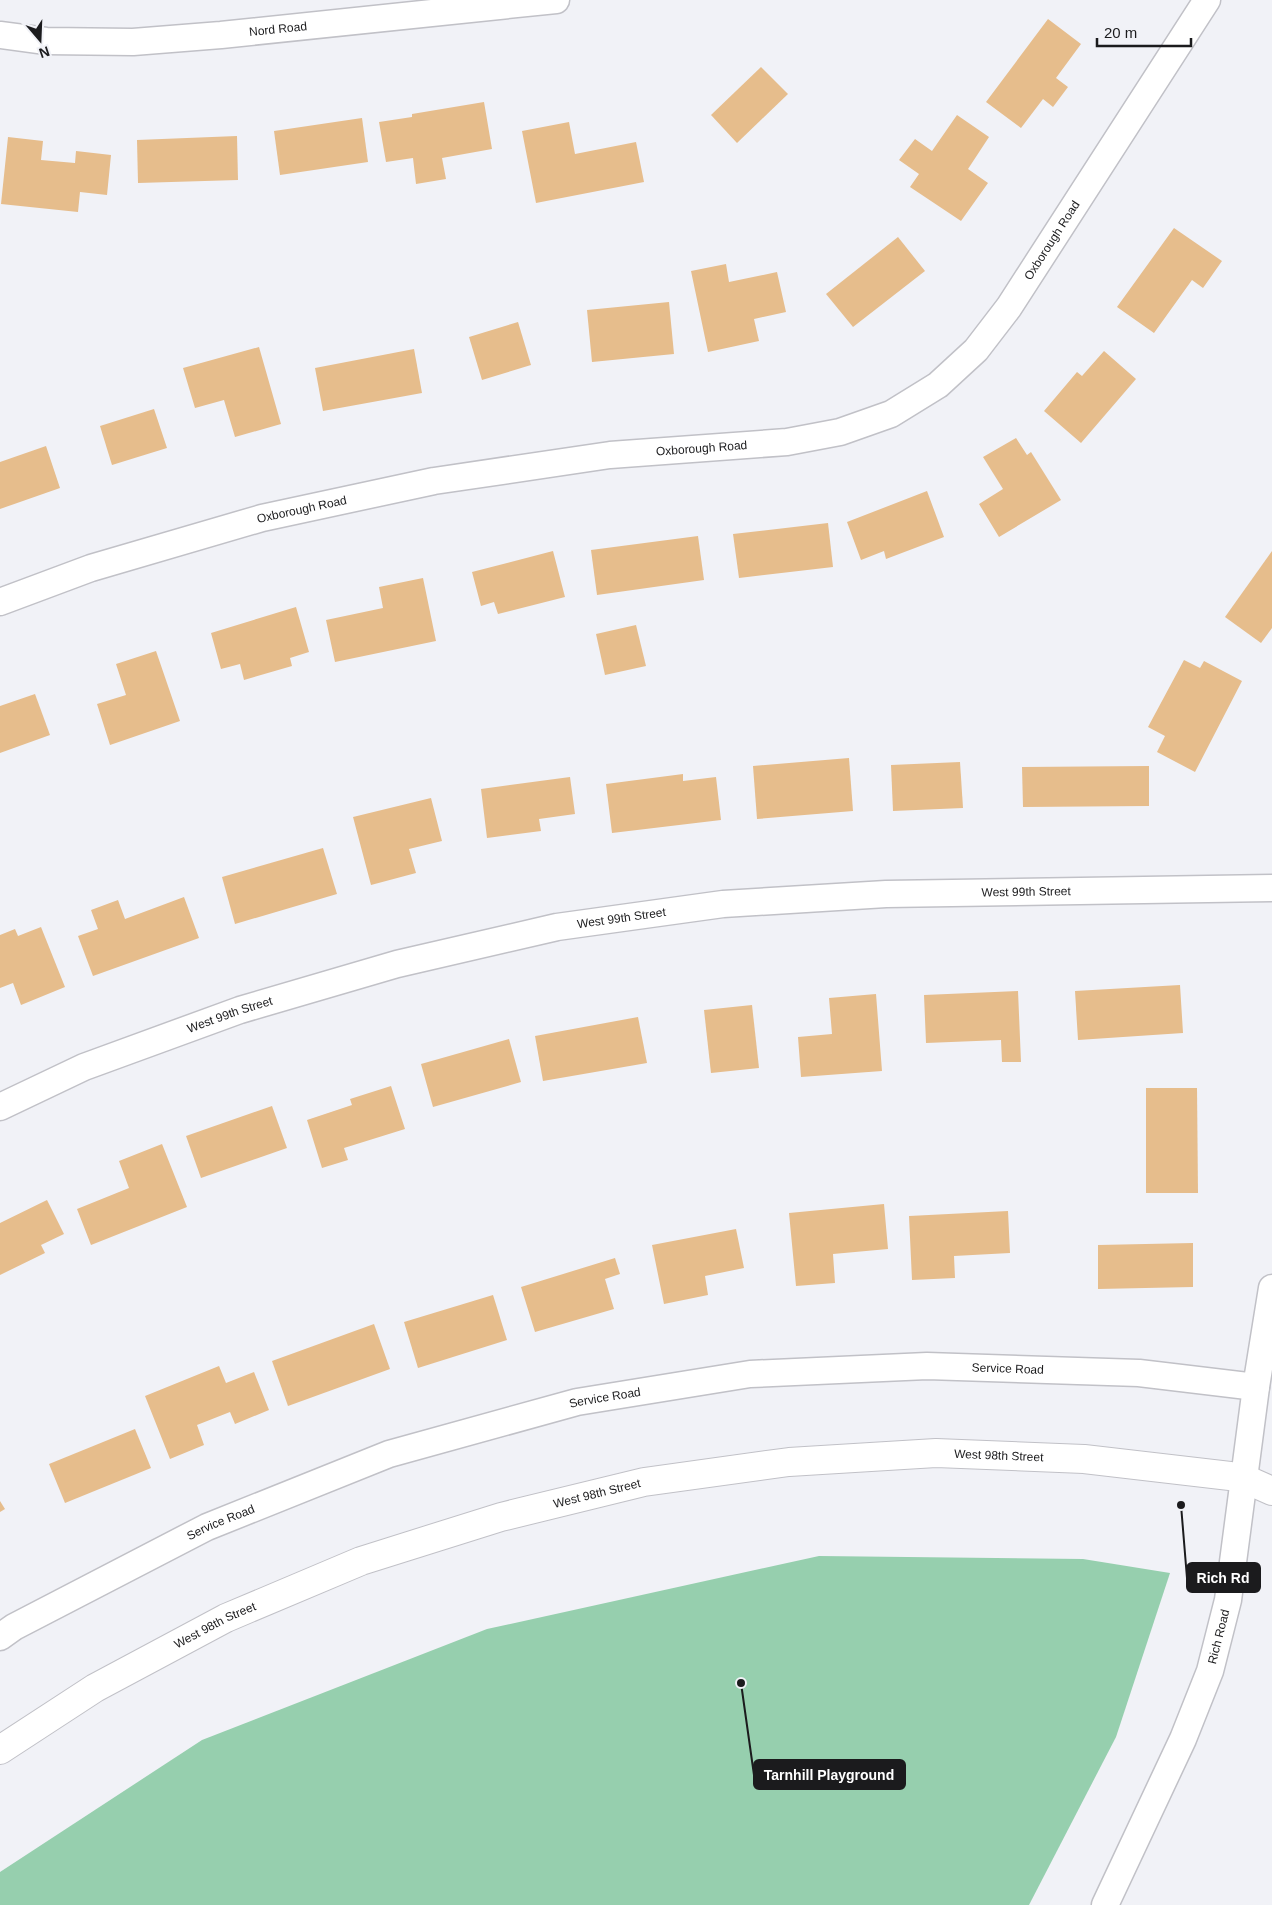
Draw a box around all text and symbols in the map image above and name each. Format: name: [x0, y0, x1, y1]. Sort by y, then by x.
north arrow: [15, 15, 65, 65]
scale bar: [1097, 15, 1191, 47]
street label: Nord Road: [248, 19, 308, 39]
text: 20 m: [1104, 24, 1137, 41]
text: N: [37, 43, 52, 62]
street label: Oxborough Road: [1021, 198, 1083, 283]
street label: Oxborough Road: [655, 438, 748, 459]
street label: Oxborough Road: [255, 493, 348, 526]
street label: West 99th Street: [981, 884, 1072, 900]
street label: West 99th Street: [576, 905, 667, 931]
street label: West 99th Street: [185, 994, 275, 1036]
street label: Service Road: [972, 1360, 1044, 1377]
street label: Service Road: [568, 1385, 642, 1411]
street label: West 98th Street: [954, 1447, 1044, 1464]
street label: West 98th Street: [552, 1476, 643, 1511]
street label: Service Road: [185, 1502, 256, 1543]
callout: Rich Rd: [1187, 1563, 1260, 1592]
text: Rich Rd: [1197, 1570, 1249, 1586]
street label: West 98th Street: [172, 1599, 259, 1651]
street label: Rich Road: [1205, 1608, 1232, 1666]
callout: Tarnhill Playground: [754, 1760, 905, 1789]
text: Tarnhill Playground: [764, 1767, 894, 1783]

